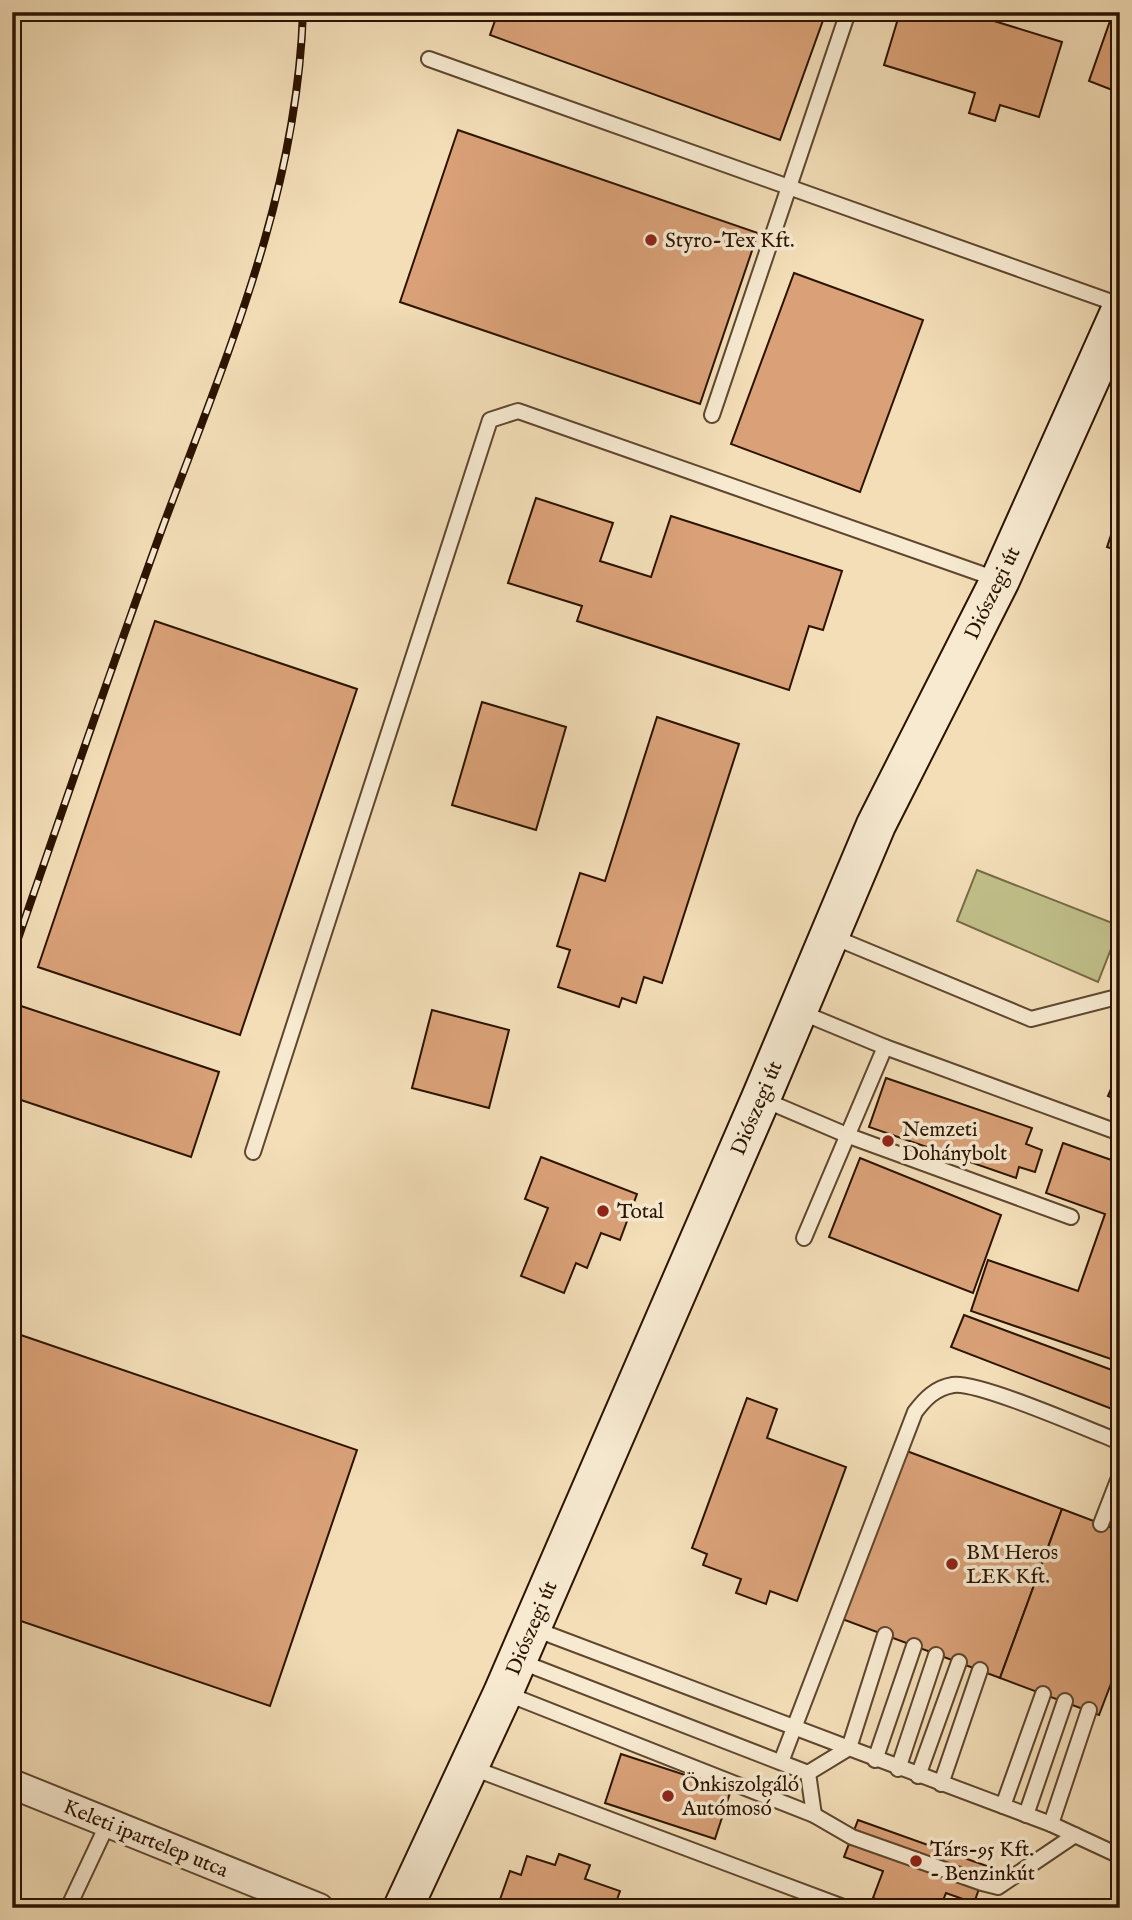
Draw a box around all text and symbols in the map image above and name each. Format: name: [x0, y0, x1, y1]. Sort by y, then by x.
place label: Styro-Tex Kft.: [665, 228, 795, 255]
marker: Styro-Tex Kft.: [643, 232, 659, 248]
street label: Diószegi út: [959, 543, 1027, 645]
street label: Diószegi út: [725, 1057, 789, 1160]
place label: Nemzeti Dohánybolt: [902, 1117, 1007, 1168]
marker: Nemzeti Dohánybolt: [880, 1133, 896, 1149]
place label: Total: [617, 1199, 664, 1226]
marker: Total: [595, 1203, 611, 1219]
place label: BM Heros LEK Kft.: [966, 1540, 1058, 1591]
marker: BM Heros LEK Kft.: [944, 1556, 960, 1572]
street label: Diószegi út: [500, 1577, 564, 1680]
place label: Önkiszolgáló Autómosó: [681, 1772, 799, 1823]
marker: Önkiszolgáló Autómosó: [660, 1788, 676, 1804]
street label: Keleti ipartelep utca: [59, 1794, 233, 1885]
place label: Társ-95 Kft. - Benzinkút: [930, 1837, 1035, 1888]
marker: Társ-95 Kft. - Benzinkút: [908, 1853, 924, 1869]

